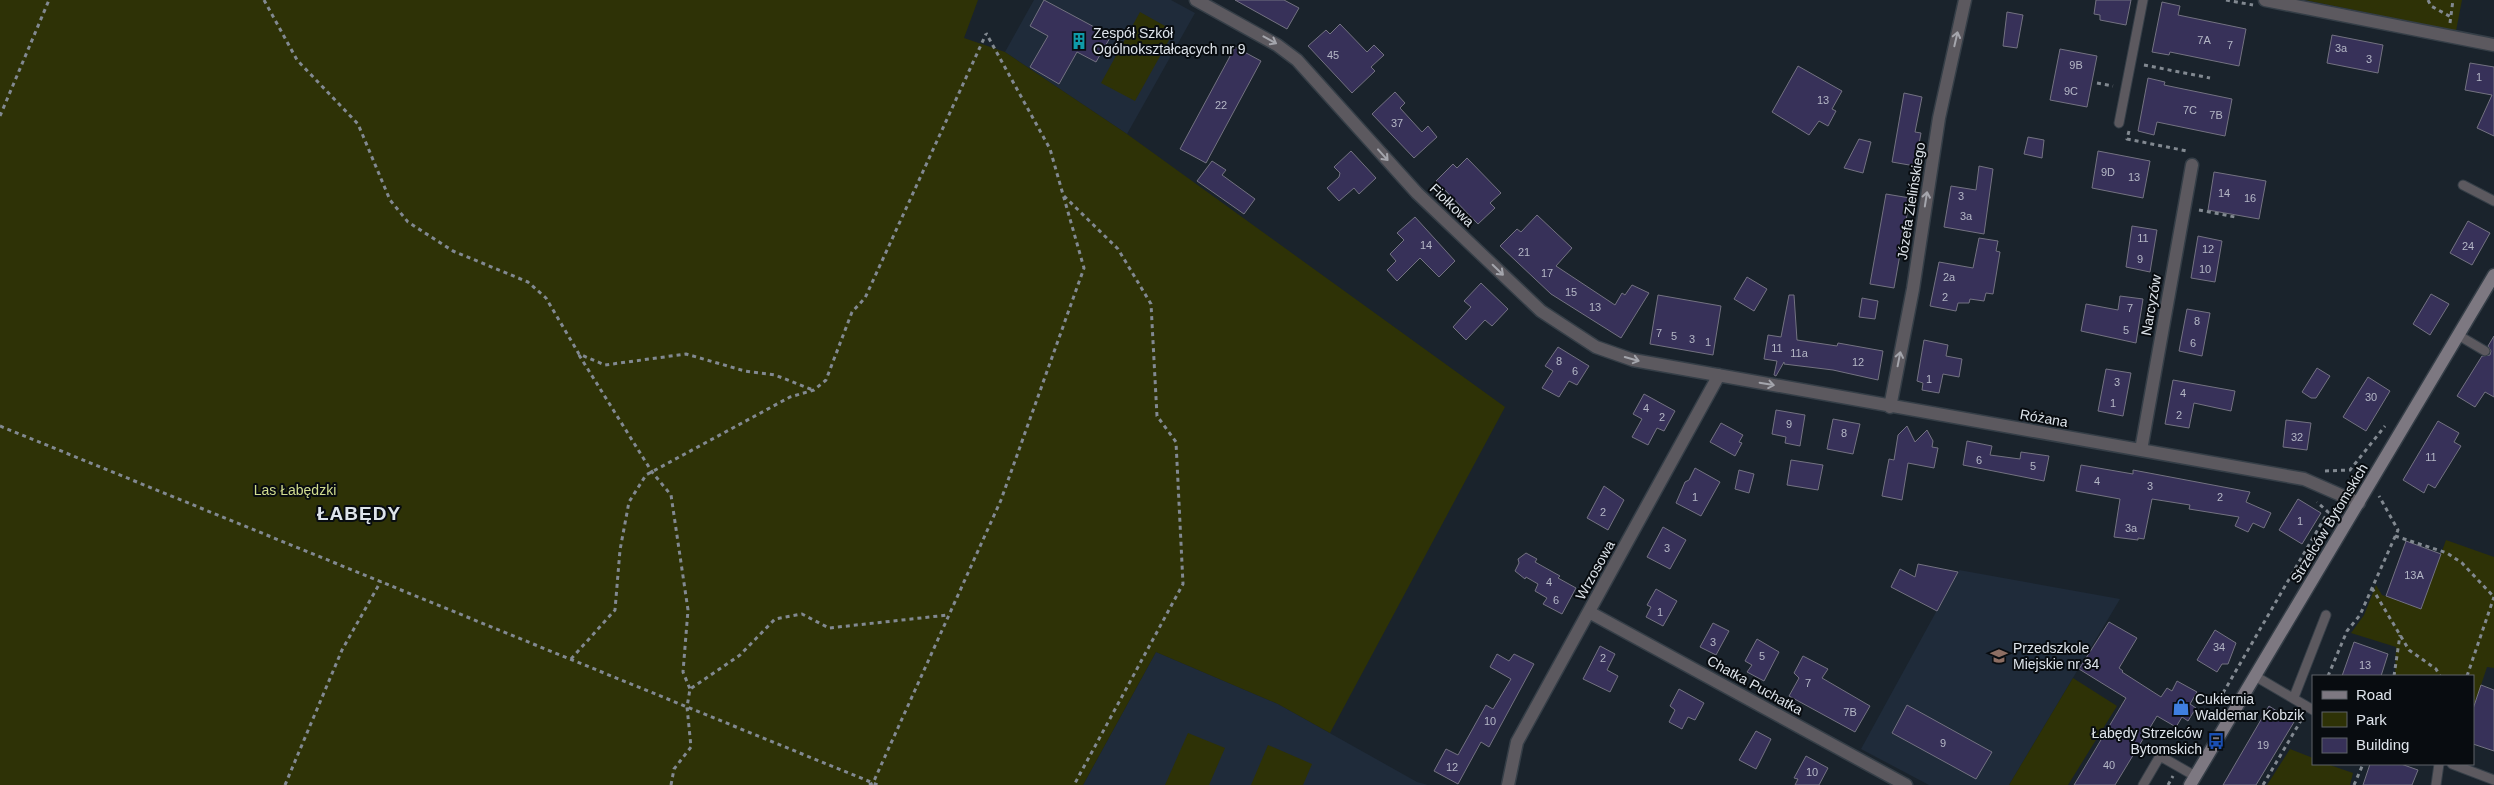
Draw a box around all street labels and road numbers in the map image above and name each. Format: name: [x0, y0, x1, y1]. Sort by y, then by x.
street label: Józefa Zielińskiego: [1894, 141, 1928, 261]
street label: Fiołkowa: [1427, 180, 1478, 230]
street label: Narcyzów: [2138, 272, 2164, 337]
street label: Różana: [2019, 406, 2069, 430]
street label: Strzelców Bytomskich: [2287, 461, 2371, 585]
street label: Wrzosowa: [1572, 537, 1618, 602]
street label: Chatka Puchatka: [1704, 652, 1806, 718]

